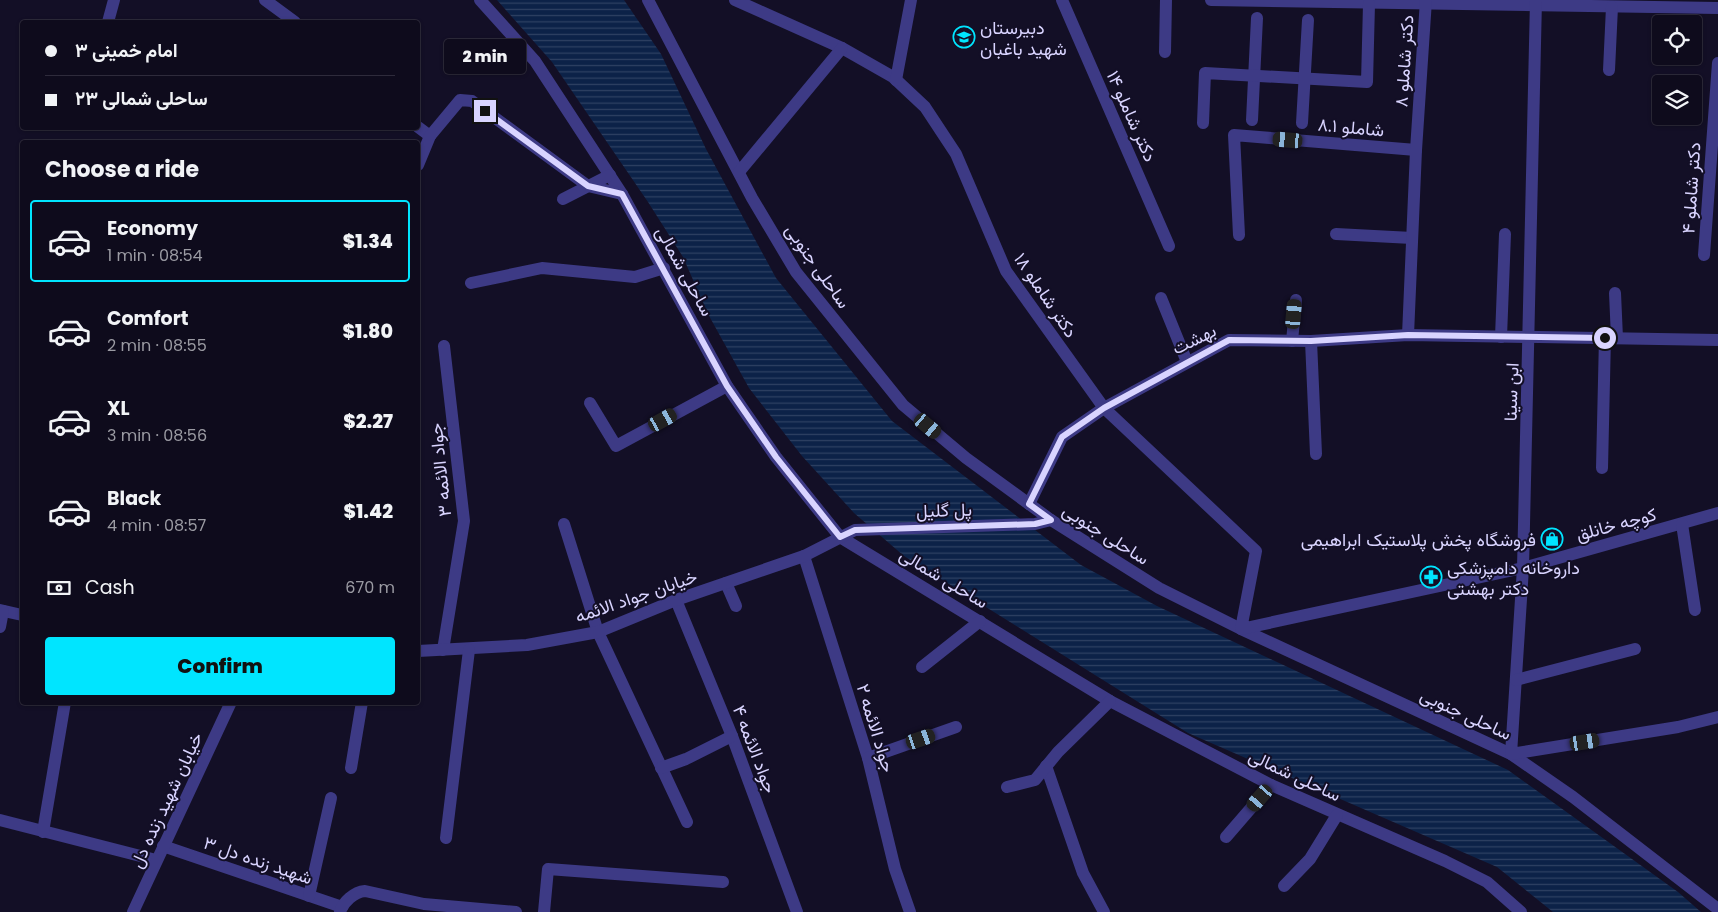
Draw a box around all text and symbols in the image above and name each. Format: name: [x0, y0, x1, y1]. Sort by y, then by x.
street label: دکتر شاملو ۸: [1388, 14, 1420, 108]
place label: دبیرستان شهید باغبان: [980, 15, 1067, 61]
map controls: [1652, 15, 1702, 125]
button: locate: [1652, 15, 1702, 65]
school or university icon: دبیرستان شهید باغبان: [952, 25, 976, 49]
text: امام خمینی ۳: [75, 37, 178, 64]
callout: 2 min: [444, 38, 526, 74]
text: 2 min: [462, 45, 508, 68]
street label: دکتر شاملو ۱۴: [1101, 67, 1163, 165]
button: layers: [1652, 75, 1702, 125]
text: ساحلی شمالی ۲۳: [75, 85, 208, 112]
route end: [474, 100, 496, 122]
street label: شاملو ۸.۱: [1317, 112, 1385, 142]
car: [1272, 131, 1303, 149]
street label: دکتر شاملو ۴: [1675, 141, 1707, 235]
text: Choose a ride: [45, 154, 199, 185]
text: Economy: [107, 215, 198, 242]
icon: car: [47, 219, 92, 264]
street label: ساحلی جنوبی: [780, 219, 856, 313]
street label: ساحلی شمالی: [650, 222, 720, 320]
text: $1.34: [343, 228, 393, 255]
text: 1 min · 08:54: [107, 244, 203, 267]
street label: دکتر شاملو ۱۸: [1008, 248, 1084, 342]
car: [1285, 298, 1302, 330]
text: Comfort: [107, 305, 189, 332]
icon: car: [47, 309, 92, 354]
text: $1.80: [342, 318, 393, 345]
street label: بهشت: [1168, 318, 1220, 360]
route start: [1594, 327, 1616, 349]
text: 2 min · 08:55: [107, 334, 207, 357]
street label: ابن سینا: [1497, 362, 1525, 422]
text: XL: [107, 395, 130, 422]
icon: car: [47, 399, 92, 444]
car: [646, 406, 679, 434]
text: $2.27: [343, 408, 393, 435]
car: [911, 411, 944, 441]
street label: جواد الائمه ۳: [423, 422, 457, 518]
text: 3 min · 08:56: [107, 424, 207, 447]
text: Black: [107, 485, 161, 512]
icon: car: [47, 489, 92, 534]
street label: پل گلیل: [916, 497, 972, 523]
street label: ساحلی جنوبی: [1058, 497, 1154, 571]
text: $1.42: [343, 498, 393, 525]
street label: کوچه خانلق: [1573, 501, 1659, 547]
text: 4 min · 08:57: [107, 514, 206, 537]
place label: فروشگاه پخش پلاستیک ابراهیمی: [1301, 527, 1536, 552]
shop icon: فروشگاه پخش پلاستیک ابراهیمی: [1540, 527, 1564, 551]
street label: ساحلی شمالی: [895, 542, 993, 614]
place label: داروخانه دامپزشکی دکتر بهشتی: [1447, 555, 1580, 601]
street label: خیابان جواد الائمه: [572, 563, 700, 629]
pharmacy icon: داروخانه دامپزشکی دکتر بهشتی: [1419, 565, 1443, 589]
icon: cash: [45, 574, 73, 602]
text: Cash: [85, 574, 135, 601]
text: 670 m: [345, 576, 395, 599]
button: Confirm: [45, 637, 395, 695]
street label: جواد الائمه ۲: [851, 681, 901, 775]
street label: ساحلی جنوبی: [1416, 682, 1516, 746]
street label: جواد الائمه ۴: [727, 701, 783, 797]
car: [904, 727, 937, 751]
street label: خیابان شهید زنده دل: [124, 728, 208, 872]
car: [1569, 732, 1600, 752]
street label: ساحلی شمالی: [1245, 743, 1345, 807]
car: [1244, 782, 1275, 814]
street label: شهید زنده دل ۳: [200, 830, 316, 890]

